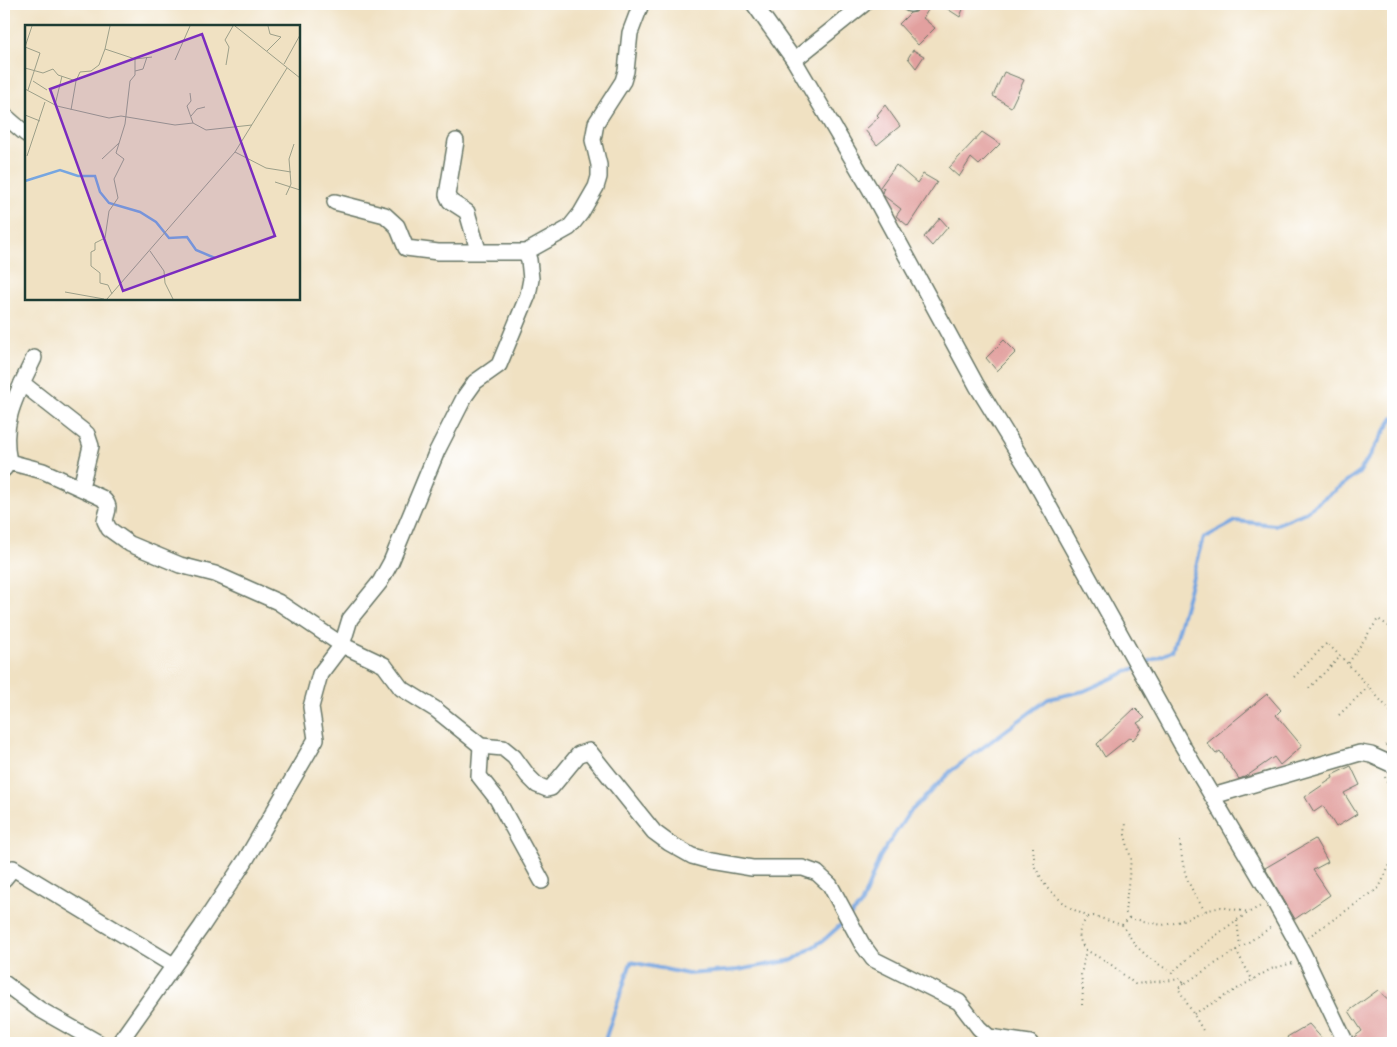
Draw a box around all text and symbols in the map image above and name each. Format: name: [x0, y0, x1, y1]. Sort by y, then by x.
inset map: [25, 25, 300, 300]

